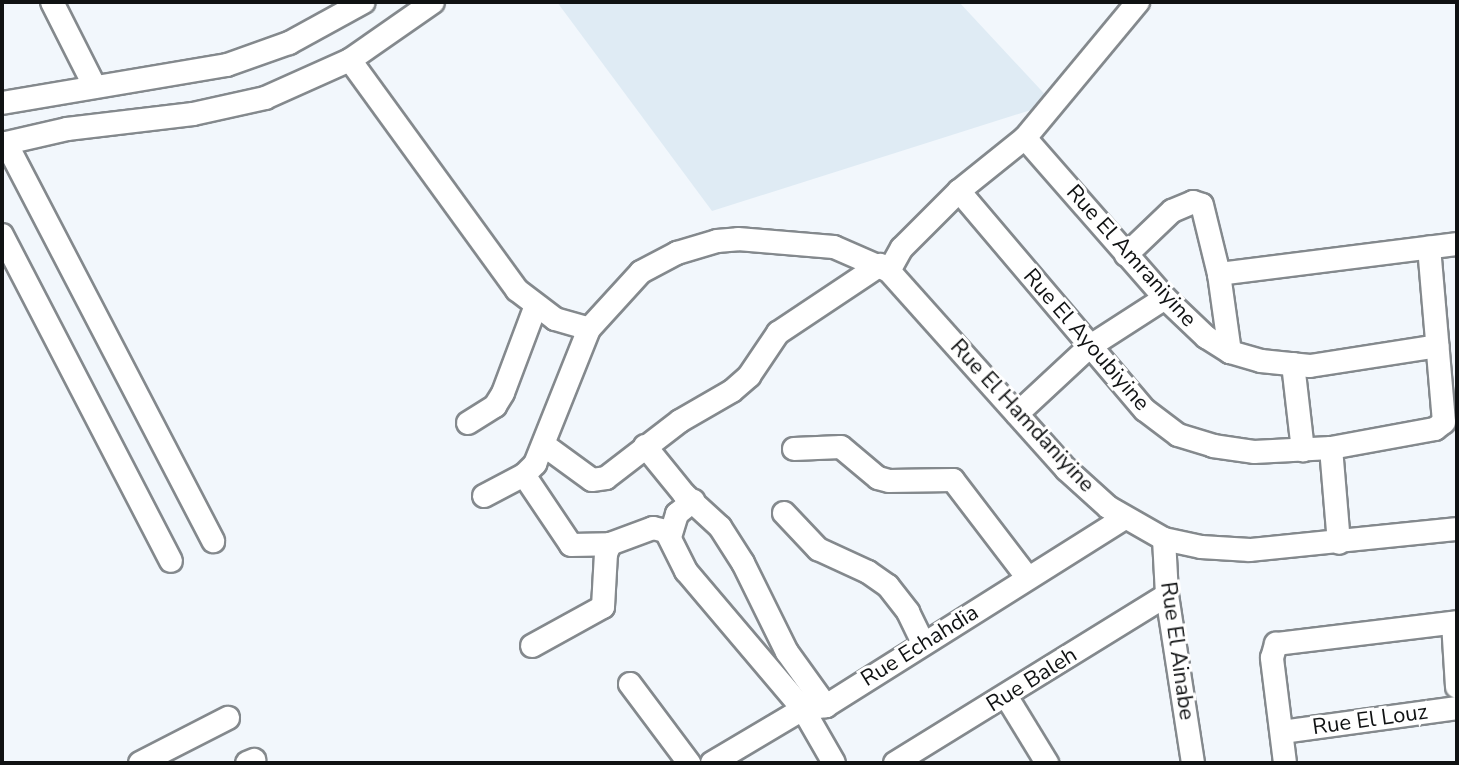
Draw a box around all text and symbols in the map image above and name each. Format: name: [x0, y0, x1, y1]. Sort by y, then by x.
street label: Rue El Amraniyine: [1060, 180, 1202, 332]
street label: Rue El Ayoubiyine: [1017, 264, 1155, 416]
street label: Rue El Hamdaniyine: [944, 334, 1100, 498]
street label: Rue El Ainabe: [1154, 580, 1200, 722]
street label: Rue Echahdia: [856, 599, 984, 693]
street label: Rue Baleh: [982, 642, 1082, 718]
street label: Rue El Louz: [1311, 699, 1429, 741]

